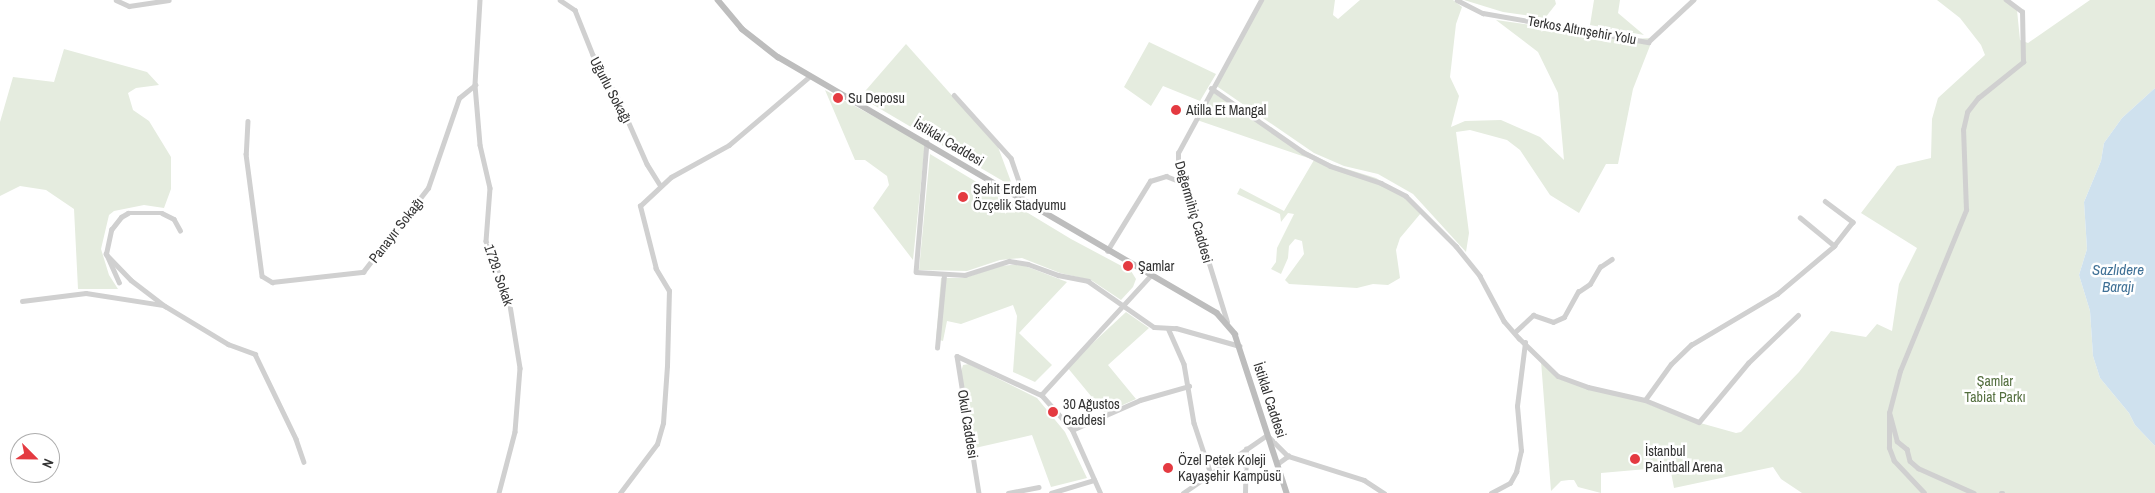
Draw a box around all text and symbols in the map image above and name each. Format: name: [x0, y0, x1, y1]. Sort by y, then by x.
street label: Terkos Altınşehir Yolu: [1526, 12, 1638, 48]
street label: Uğurlu Sokağı: [587, 54, 635, 126]
place label: Su Deposu: [848, 90, 905, 106]
marker: Su Deposu: [832, 92, 844, 104]
place label: Atilla Et Mangal: [1186, 102, 1266, 118]
marker: Atilla Et Mangal: [1170, 104, 1182, 116]
street label: İstiklal Caddesi: [911, 115, 987, 169]
street label: Değermihiç Caddesi: [1171, 159, 1217, 265]
place label: Şehit Erdem Özçelik Stadyumu: [973, 181, 1066, 213]
marker: Şehit Erdem Özçelik Stadyumu: [957, 191, 969, 203]
street label: Panayır Sokağı: [365, 194, 427, 266]
street label: 1729. Sokak: [481, 242, 517, 308]
place label: Şamlar: [1138, 258, 1174, 274]
marker: Şamlar: [1122, 260, 1134, 272]
water label: Sazlıdere Barajı: [2092, 260, 2144, 295]
street label: İstiklal Caddesi: [1250, 360, 1290, 440]
park label: Şamlar Tabiat Parkı: [1964, 373, 2026, 406]
street label: Okul Caddesi: [954, 388, 982, 460]
place label: 30 Ağustos Caddesi: [1063, 396, 1120, 428]
marker: 30 Ağustos Caddesi: [1047, 406, 1059, 418]
north arrow: [10, 433, 60, 483]
place label: İstanbul Paintball Arena: [1645, 443, 1723, 476]
place label: Özel Petek Koleji Kayaşehir Kampüsü: [1178, 452, 1281, 484]
marker: İstanbul Paintball Arena: [1629, 453, 1641, 465]
text: N: [38, 456, 58, 471]
marker: Özel Petek Koleji Kayaşehir Kampüsü: [1162, 462, 1174, 474]

